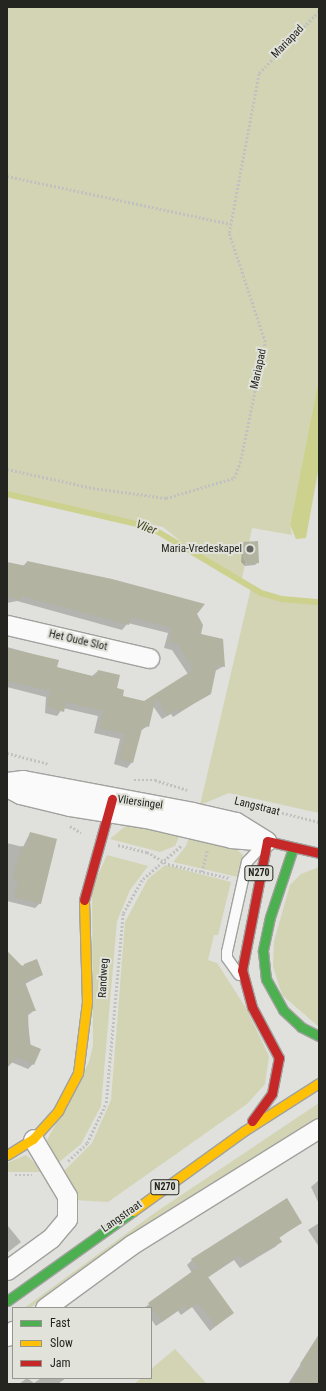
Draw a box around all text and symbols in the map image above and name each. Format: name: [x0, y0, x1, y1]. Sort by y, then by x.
street label: Mariapad: [269, 23, 307, 61]
street label: Mariapad: [248, 348, 270, 390]
water label: Vlier: [134, 518, 158, 538]
place label: Maria-Vredeskapel: [161, 542, 242, 556]
marker: Maria-Vredeskapel: [245, 544, 255, 554]
street label: Het Oude Slot: [47, 628, 109, 654]
street label: Vliersingel: [116, 793, 164, 813]
street label: Langstraat: [233, 795, 281, 819]
road number: N270: [244, 865, 274, 881]
street label: Randweg: [96, 958, 112, 998]
road number: N270: [150, 1179, 180, 1195]
street label: Langstraat: [99, 1198, 145, 1236]
legend: [12, 1307, 152, 1379]
text: Fast: [50, 1316, 70, 1330]
text: Slow: [50, 1336, 73, 1350]
text: Jam: [50, 1356, 71, 1370]

